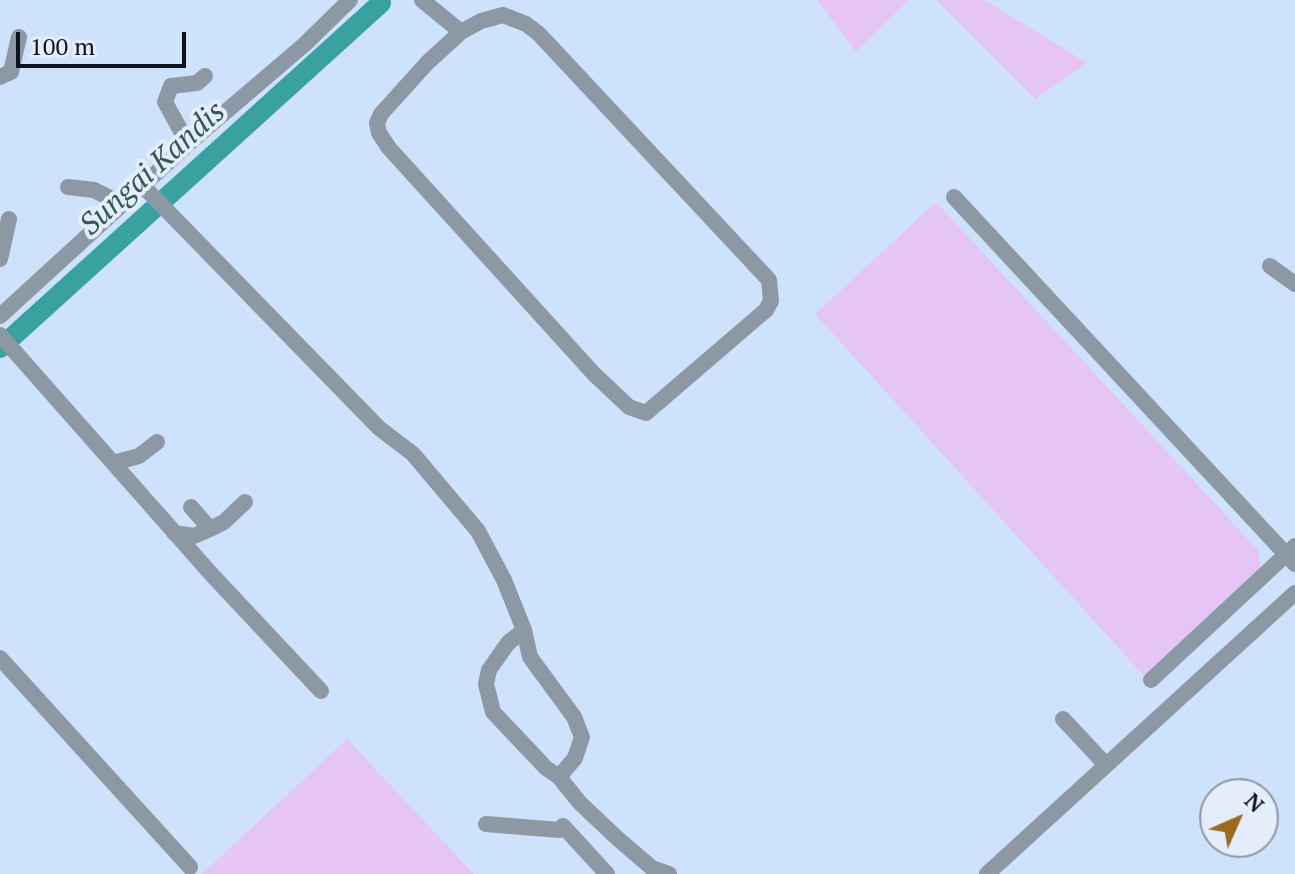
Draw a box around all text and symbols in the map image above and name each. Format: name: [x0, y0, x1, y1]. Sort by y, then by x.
scale bar: [20, 16, 190, 66]
text: 100 m: [30, 30, 95, 62]
water label: Sungai Kandis: [73, 94, 233, 244]
north arrow: [1199, 778, 1279, 858]
text: N: [1239, 786, 1271, 818]

